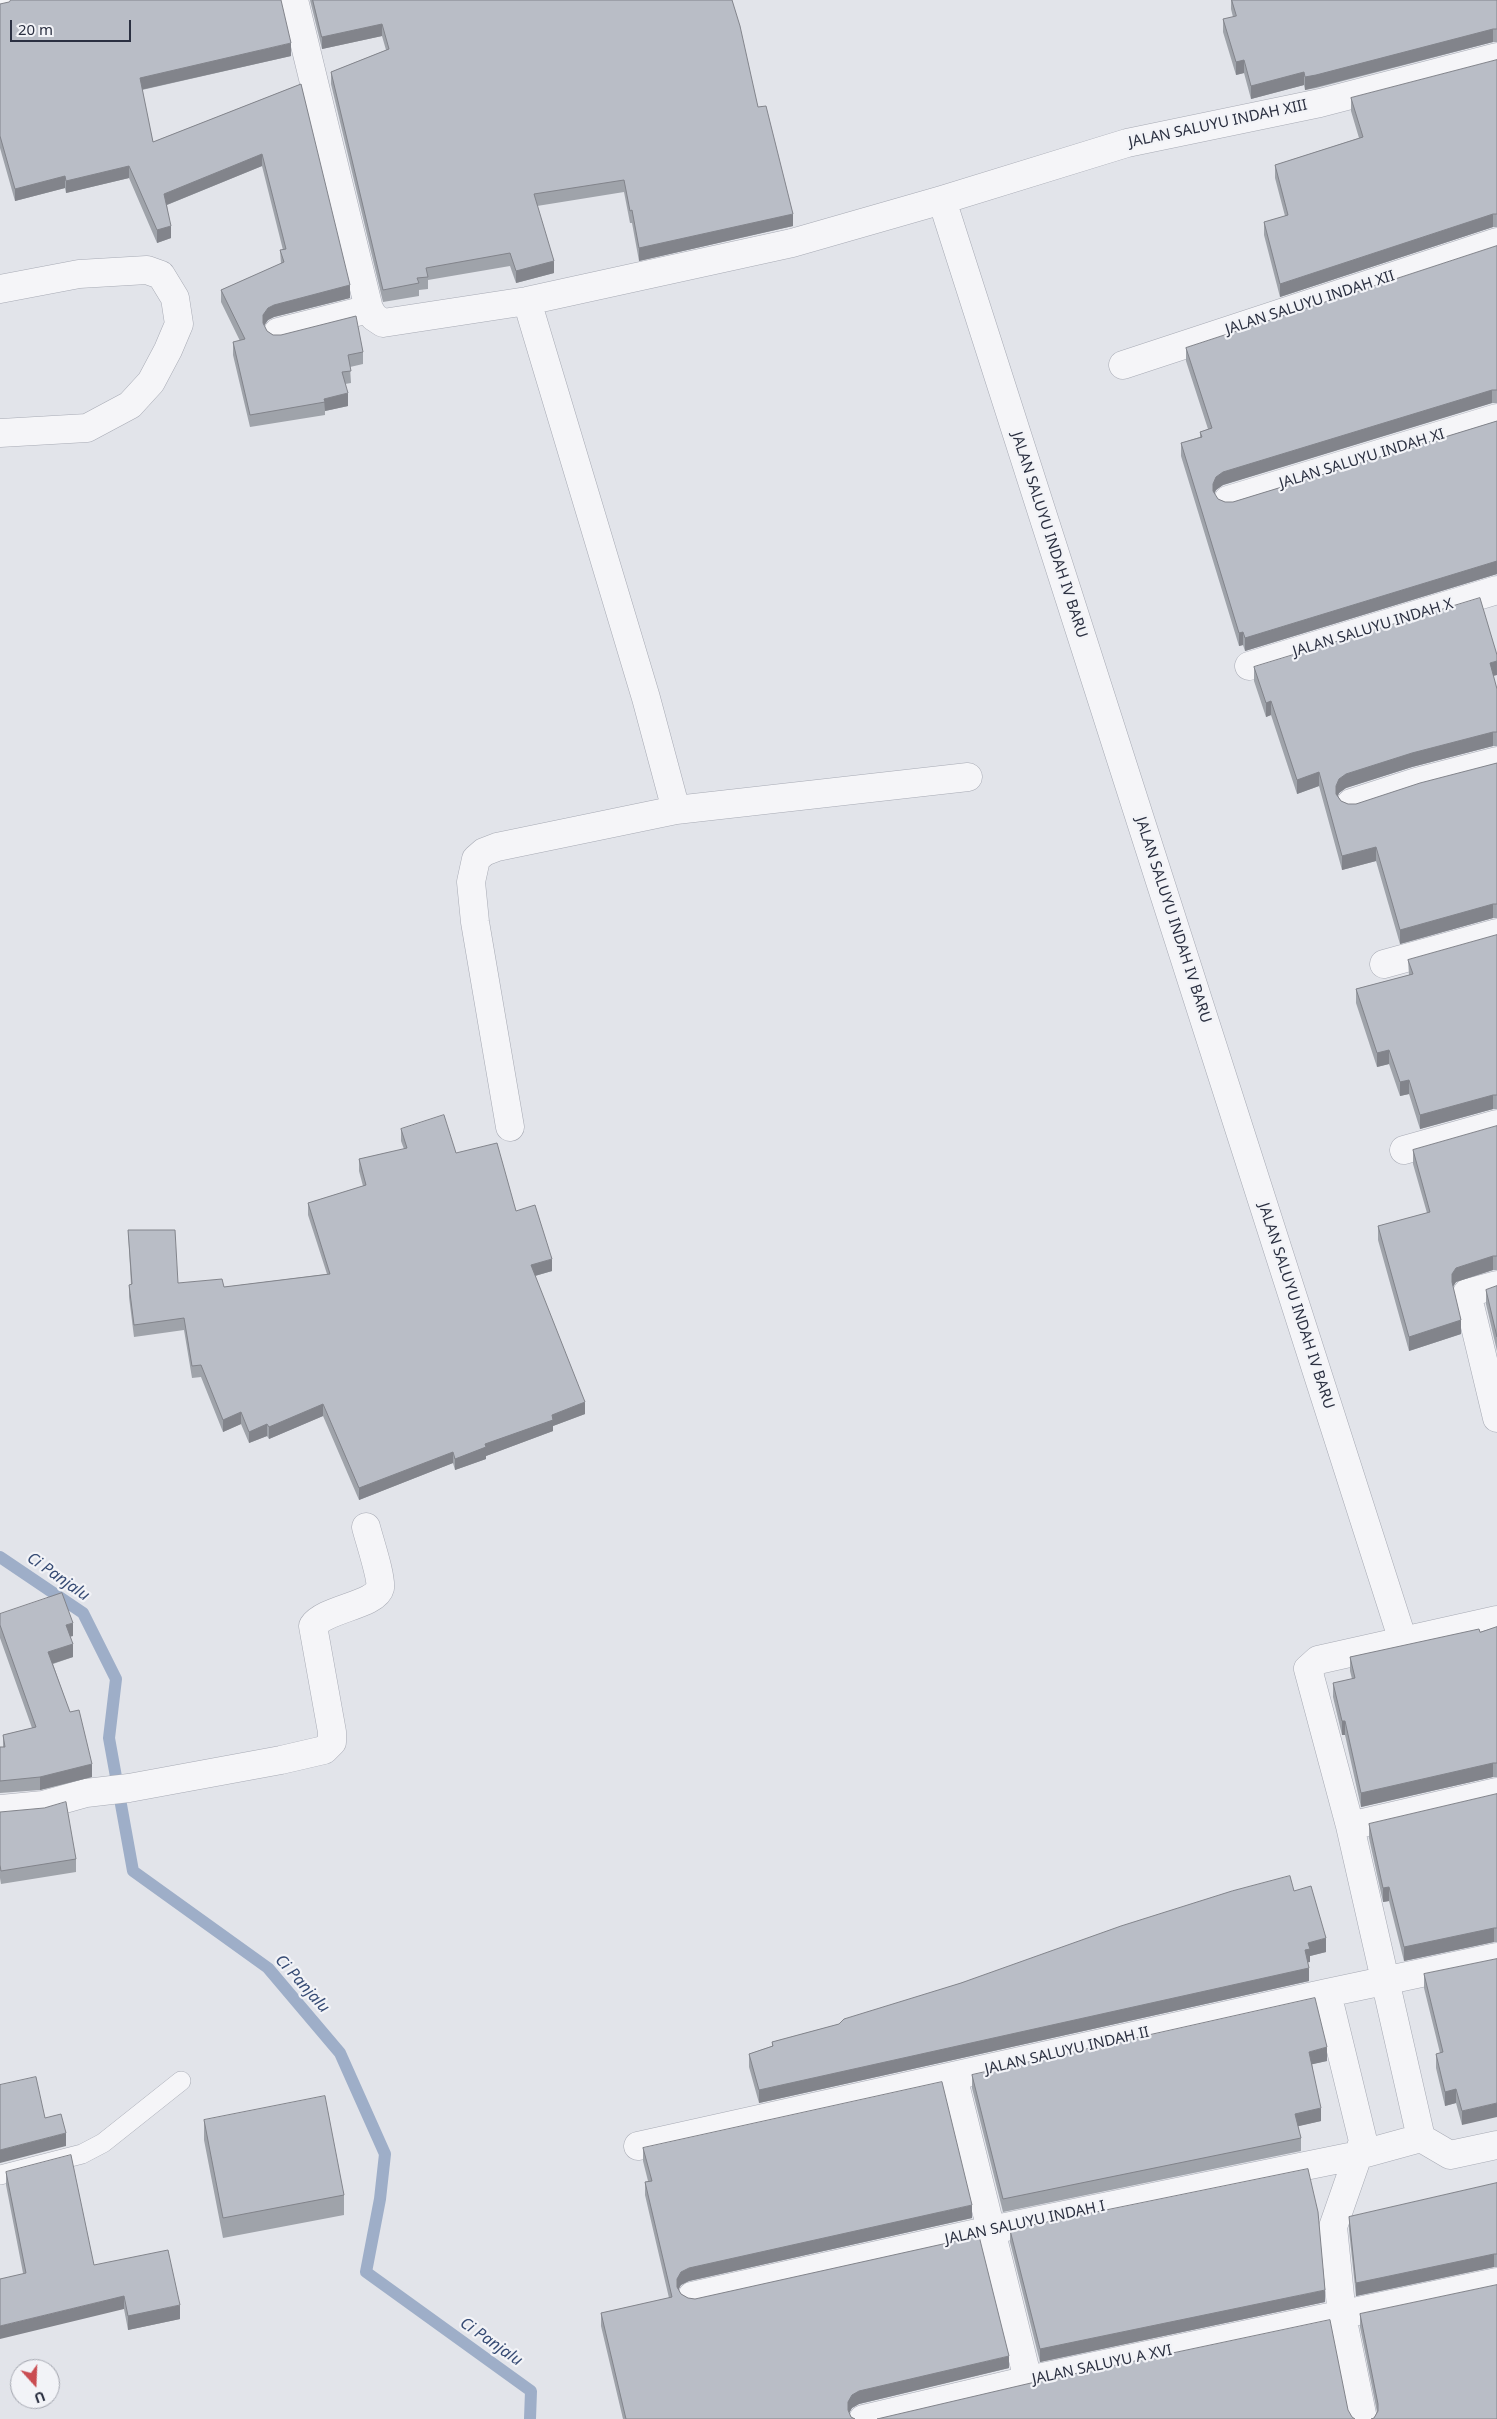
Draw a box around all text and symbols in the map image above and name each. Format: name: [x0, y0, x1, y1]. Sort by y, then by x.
scale bar: [12, 10, 134, 42]
text: 20 m: [18, 19, 53, 39]
street label: JALAN SALUYU INDAH XIII: [1127, 96, 1309, 152]
street label: JALAN SALUYU INDAH XII: [1223, 267, 1397, 339]
street label: JALAN SALUYU INDAH XI: [1277, 425, 1447, 493]
street label: JALAN SALUYU INDAH IV BARU: [1007, 430, 1091, 640]
street label: JALAN SALUYU INDAH X: [1291, 595, 1455, 661]
street label: JALAN SALUYU INDAH IV BARU: [1131, 815, 1215, 1025]
street label: JALAN SALUYU INDAH IV BARU: [1254, 1201, 1338, 1411]
water label: Ci Panjalu: [23, 1549, 93, 1605]
water label: Ci Panjalu: [271, 1951, 333, 2017]
street label: JALAN SALUYU INDAH II: [983, 2023, 1151, 2079]
street label: JALAN SALUYU INDAH I: [943, 2197, 1107, 2249]
water label: Ci Panjalu: [456, 2314, 526, 2370]
street label: JALAN SALUYU A XVI: [1030, 2341, 1174, 2389]
north arrow: [10, 2359, 60, 2409]
text: U: [32, 2387, 48, 2408]

